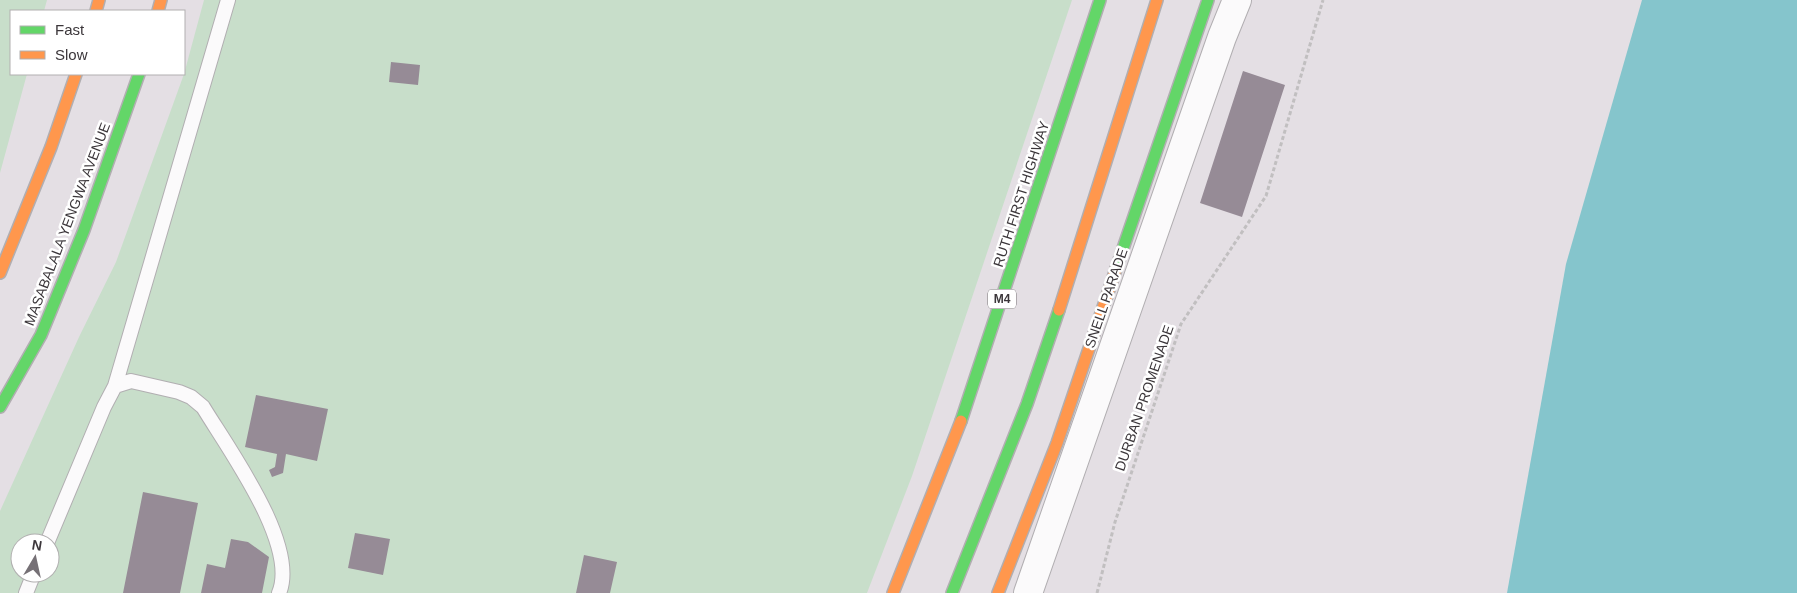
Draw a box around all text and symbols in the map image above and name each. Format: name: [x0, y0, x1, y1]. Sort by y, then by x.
legend: [10, 10, 185, 75]
text: Fast: [55, 21, 85, 38]
text: Slow: [55, 46, 88, 63]
street label: RUTH FIRST HIGHWAY: [990, 119, 1052, 269]
street label: MASABALALA YENGWA AVENUE: [21, 120, 113, 328]
street label: SNELL PARADE: [1081, 246, 1131, 350]
road number: M4: [988, 290, 1016, 308]
street label: DURBAN PROMENADE: [1111, 323, 1177, 473]
north arrow: [10, 533, 60, 583]
text: N: [31, 536, 43, 554]

